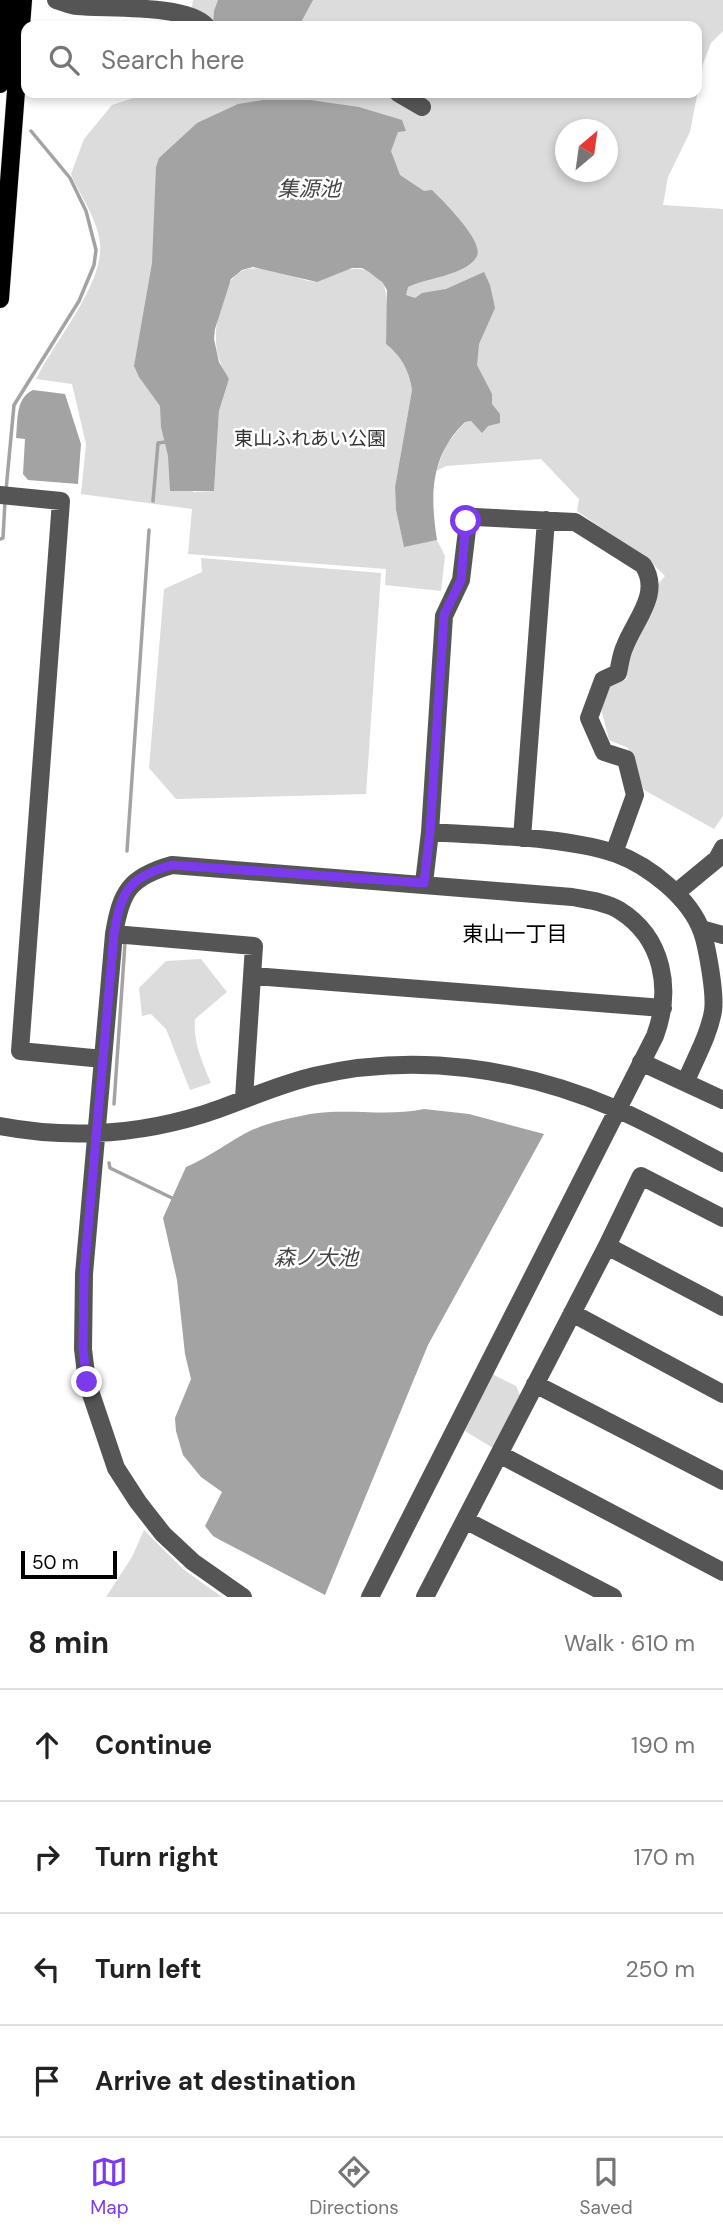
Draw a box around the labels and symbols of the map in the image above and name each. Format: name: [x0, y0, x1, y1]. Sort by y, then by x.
north arrow: [555, 119, 618, 182]
water label: 集源池: [278, 175, 342, 203]
park label: 東山ふれあい公園: [234, 426, 386, 451]
route start: [450, 505, 481, 536]
district label: 東山一丁目: [463, 920, 568, 948]
water label: 森ノ大池: [274, 1244, 360, 1272]
route end: [71, 1366, 102, 1397]
scale bar: [21, 1548, 117, 1580]

